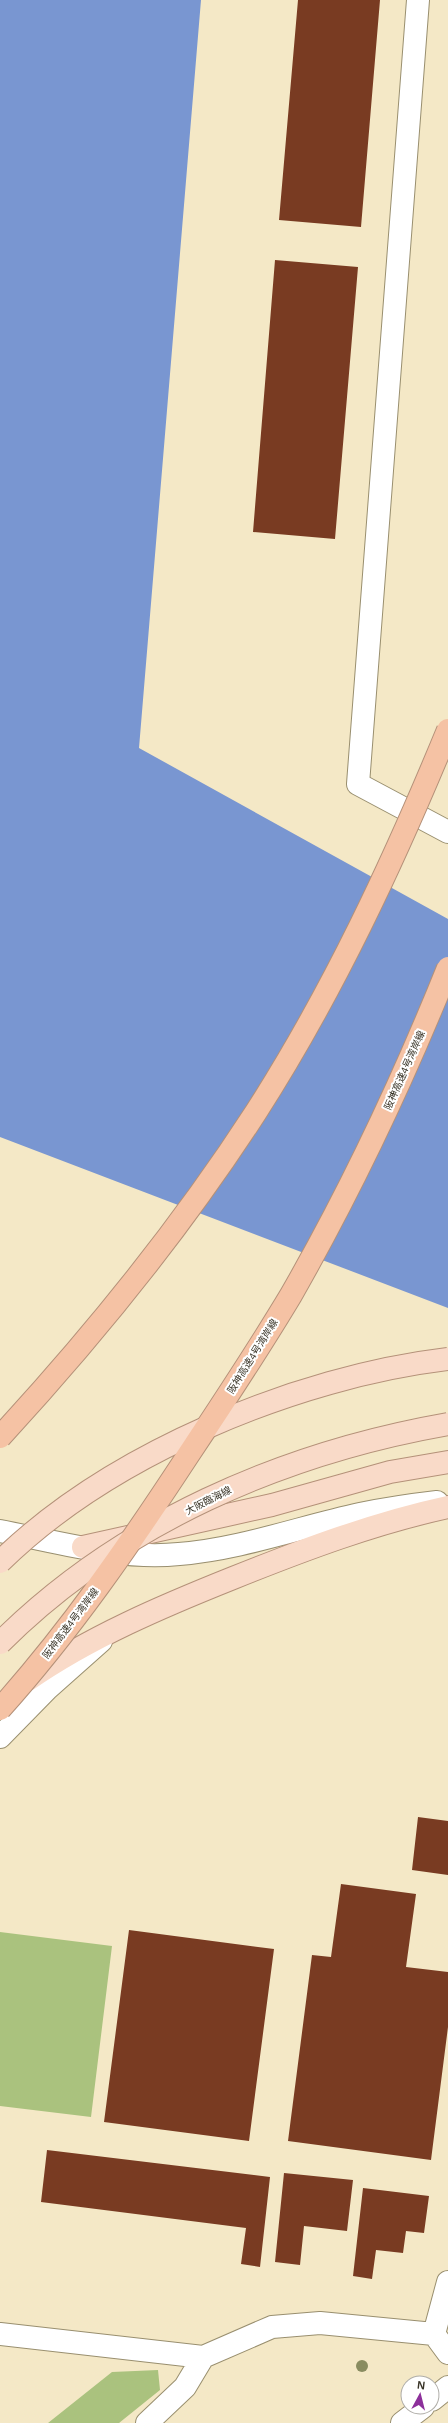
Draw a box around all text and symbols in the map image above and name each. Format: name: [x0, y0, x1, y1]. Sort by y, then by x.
street label: 阪神高速4号湾岸線: [382, 1029, 427, 1112]
street label: 阪神高速4号湾岸線: [225, 1317, 280, 1395]
street label: 大阪臨海線: [183, 1484, 233, 1517]
street label: 阪神高速4号湾岸線: [40, 1586, 101, 1661]
north arrow: [400, 2375, 440, 2415]
text: N: [417, 2379, 426, 2392]

